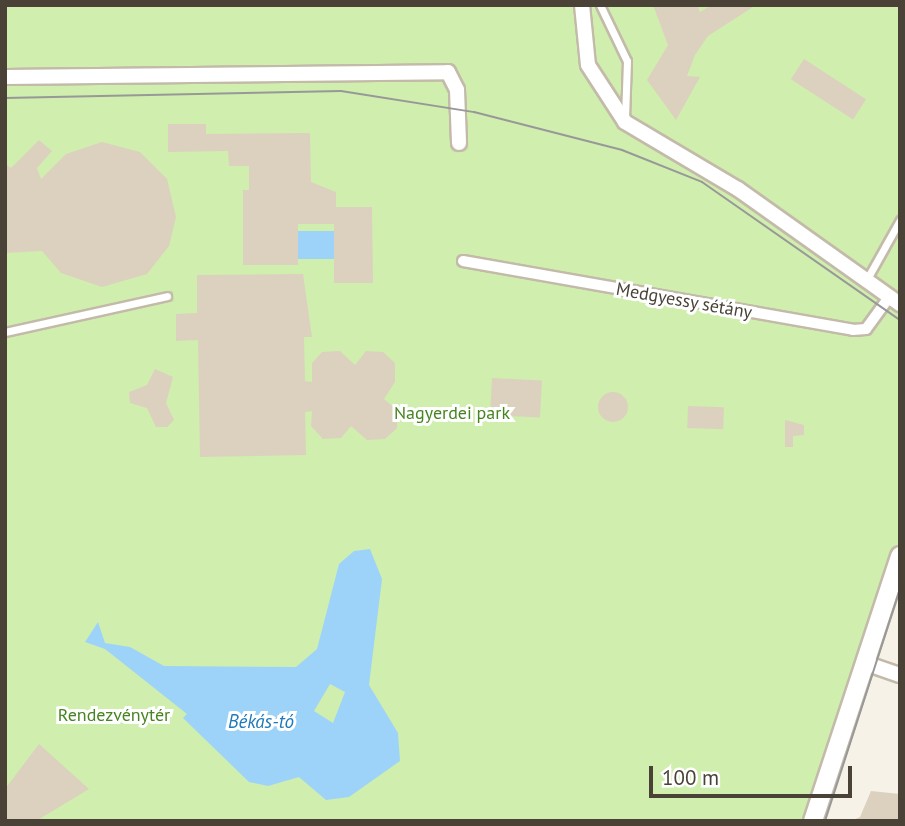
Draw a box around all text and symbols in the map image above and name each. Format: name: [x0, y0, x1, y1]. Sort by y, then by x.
street label: Medgyessy sétány: [614, 278, 754, 324]
park label: Nagyerdei park: [394, 402, 510, 424]
park label: Rendezvénytér: [58, 704, 170, 726]
water label: Békás-tó: [228, 711, 294, 733]
scale bar: [653, 752, 856, 796]
text: 100 m: [662, 764, 719, 791]

